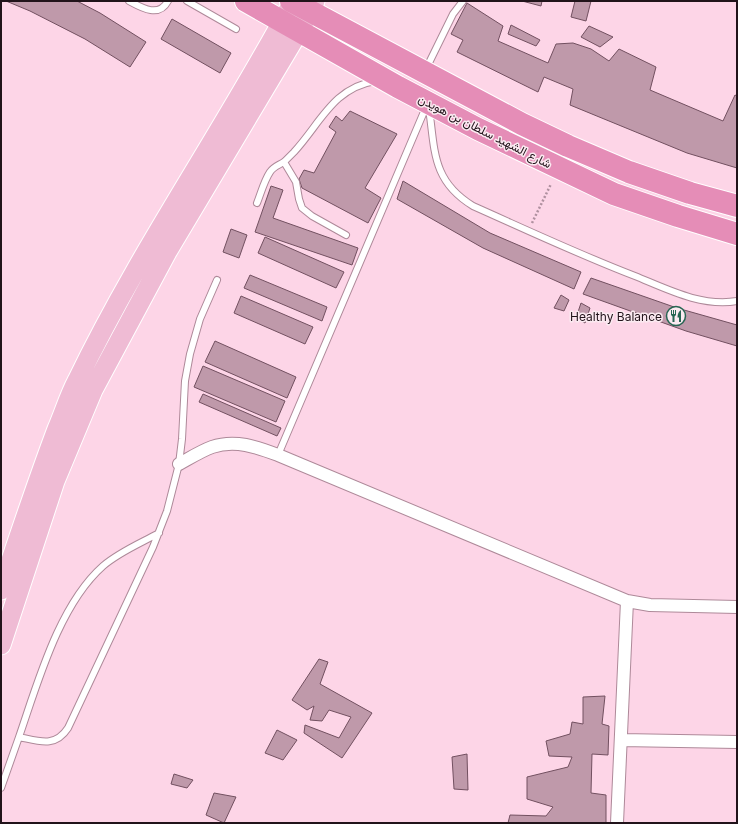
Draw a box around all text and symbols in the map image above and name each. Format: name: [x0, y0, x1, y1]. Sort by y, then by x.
street label: شارع الشهيد سلطان بن هويدن: [415, 91, 554, 173]
restaurant icon: Healthy Balance: [665, 305, 687, 327]
place label: Healthy Balance: [570, 309, 662, 324]

